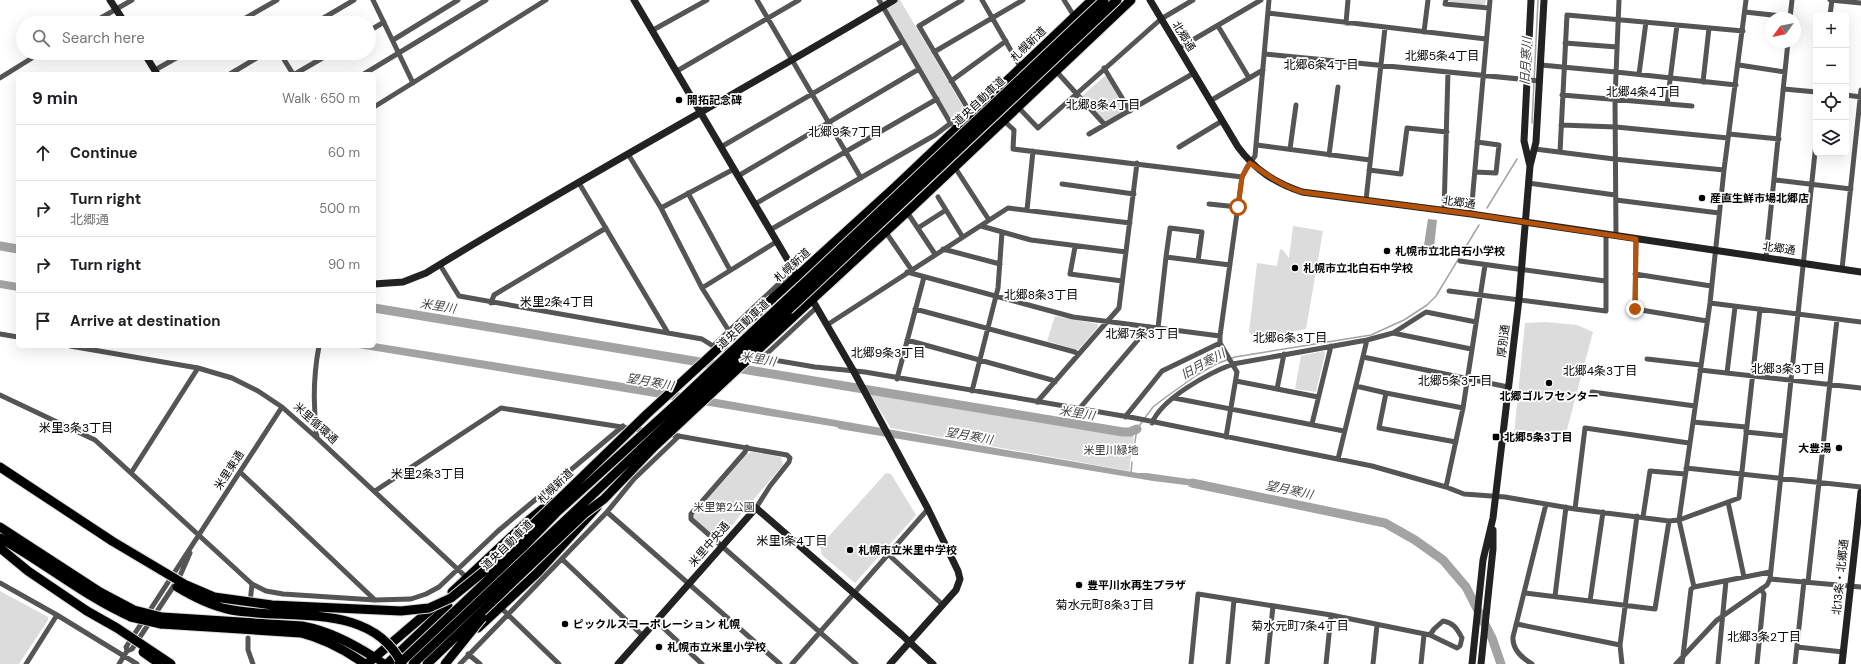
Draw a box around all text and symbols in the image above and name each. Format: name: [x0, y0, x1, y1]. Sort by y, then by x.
north arrow: [1765, 12, 1801, 48]
map controls: [1813, 12, 1849, 156]
button: +: [1813, 12, 1849, 48]
search box: [16, 16, 376, 60]
street label: 北郷通: [1170, 18, 1198, 54]
street label: 札幌新道: [1007, 24, 1049, 64]
icon: search: [30, 27, 52, 49]
text: Search here: [62, 28, 145, 48]
water label: 旧月寒川: [1517, 35, 1535, 85]
district label: 北郷5条4丁目: [1405, 48, 1479, 64]
button: −: [1813, 48, 1849, 84]
district label: 北郷6条4丁目: [1284, 57, 1358, 73]
street label: 道央自動車道: [950, 73, 1008, 129]
district label: 北郷4条4丁目: [1606, 84, 1680, 100]
button: locate: [1813, 84, 1849, 120]
text: 9 min: [32, 87, 78, 109]
text: Walk · 650 m: [282, 90, 360, 107]
place label: 開拓記念碑: [687, 93, 742, 107]
marker: 開拓記念碑: [674, 95, 684, 105]
district label: 北郷8条4丁目: [1066, 97, 1140, 113]
button: layers: [1813, 120, 1849, 156]
district label: 北郷9条7丁目: [808, 124, 882, 140]
icon: ahead: [32, 142, 54, 164]
text: Continue: [70, 143, 138, 163]
text: 60 m: [328, 144, 360, 161]
text: Turn right: [70, 189, 141, 209]
place label: 産直生鮮市場北郷店: [1710, 191, 1809, 205]
street label: 北郷通: [1442, 193, 1476, 211]
marker: 産直生鮮市場北郷店: [1697, 193, 1707, 203]
icon: right: [32, 198, 54, 220]
route start: [1229, 198, 1247, 216]
text: 500 m: [319, 200, 360, 217]
text: 北郷通: [70, 211, 109, 228]
street label: 北郷通: [1762, 239, 1796, 257]
place label: 札幌市立北白石小学校: [1395, 244, 1505, 258]
street label: 札幌新道: [771, 245, 813, 285]
marker: 札幌市立北白石小学校: [1382, 246, 1392, 256]
icon: right: [32, 254, 54, 276]
text: Turn right: [70, 255, 141, 275]
text: 90 m: [328, 256, 360, 273]
place label: 札幌市立北白石中学校: [1303, 261, 1413, 275]
marker: 札幌市立北白石中学校: [1290, 263, 1300, 273]
district label: 北郷8条3丁目: [1004, 287, 1078, 303]
district label: 米里2条4丁目: [520, 294, 594, 310]
water label: 米里川: [419, 295, 459, 317]
street label: 道央自動車道: [714, 296, 772, 352]
route end: [1626, 300, 1644, 318]
icon: arrive: [32, 310, 54, 332]
text: Arrive at destination: [70, 311, 221, 331]
street label: 厚別通: [1494, 324, 1512, 358]
district label: 北郷7条3丁目: [1105, 326, 1179, 342]
district label: 北郷6条3丁目: [1253, 330, 1327, 346]
water label: 旧月寒川: [1178, 344, 1230, 383]
district label: 北郷9条3丁目: [851, 345, 925, 361]
water label: 米里川: [739, 348, 779, 370]
district label: 北郷3条3丁目: [1751, 361, 1825, 377]
district label: 北郷4条3丁目: [1563, 363, 1637, 379]
water label: 望月寒川: [625, 370, 677, 394]
district label: 北郷5条3丁目: [1418, 373, 1492, 389]
marker: 北郷ゴルフセンター: [1544, 378, 1554, 388]
place label: 北郷ゴルフセンター: [1500, 389, 1599, 403]
street label: 米里循環通: [291, 399, 341, 447]
water label: 米里川: [1058, 402, 1098, 424]
district label: 米里3条3丁目: [39, 420, 113, 436]
water label: 望月寒川: [944, 424, 996, 448]
place label: 北郷5条3丁目: [1504, 430, 1572, 444]
marker: 北郷5条3丁目: [1491, 432, 1501, 442]
place label: 大豊湯: [1798, 441, 1831, 455]
park label: 米里川緑地: [1084, 443, 1139, 457]
marker: 大豊湯: [1834, 443, 1844, 453]
street label: 米里東通: [211, 448, 247, 492]
district label: 米里2条3丁目: [391, 466, 465, 482]
street label: 札幌新道: [534, 466, 576, 506]
water label: 望月寒川: [1264, 477, 1316, 503]
park label: 米里第2公園: [693, 500, 755, 514]
street label: 道央自動車道: [478, 517, 536, 573]
street label: 米里中央通: [686, 519, 732, 569]
district label: 米里1条4丁目: [756, 533, 828, 549]
street label: 北13条・北郷通: [1829, 539, 1851, 615]
place label: 札幌市立米里中学校: [858, 543, 957, 557]
marker: 札幌市立米里中学校: [845, 545, 855, 555]
place label: 豊平川水再生プラザ: [1087, 578, 1186, 592]
marker: 豊平川水再生プラザ: [1074, 580, 1084, 590]
district label: 菊水元町8条3丁目: [1056, 597, 1154, 613]
place label: ピックルスコーポレーション 札幌: [573, 617, 740, 631]
district label: 菊水元町7条4丁目: [1251, 618, 1349, 634]
marker: ピックルスコーポレーション 札幌: [560, 619, 570, 629]
district label: 北郷3条2丁目: [1727, 629, 1801, 645]
place label: 札幌市立米里小学校: [667, 640, 766, 654]
marker: 札幌市立米里小学校: [654, 642, 664, 652]

